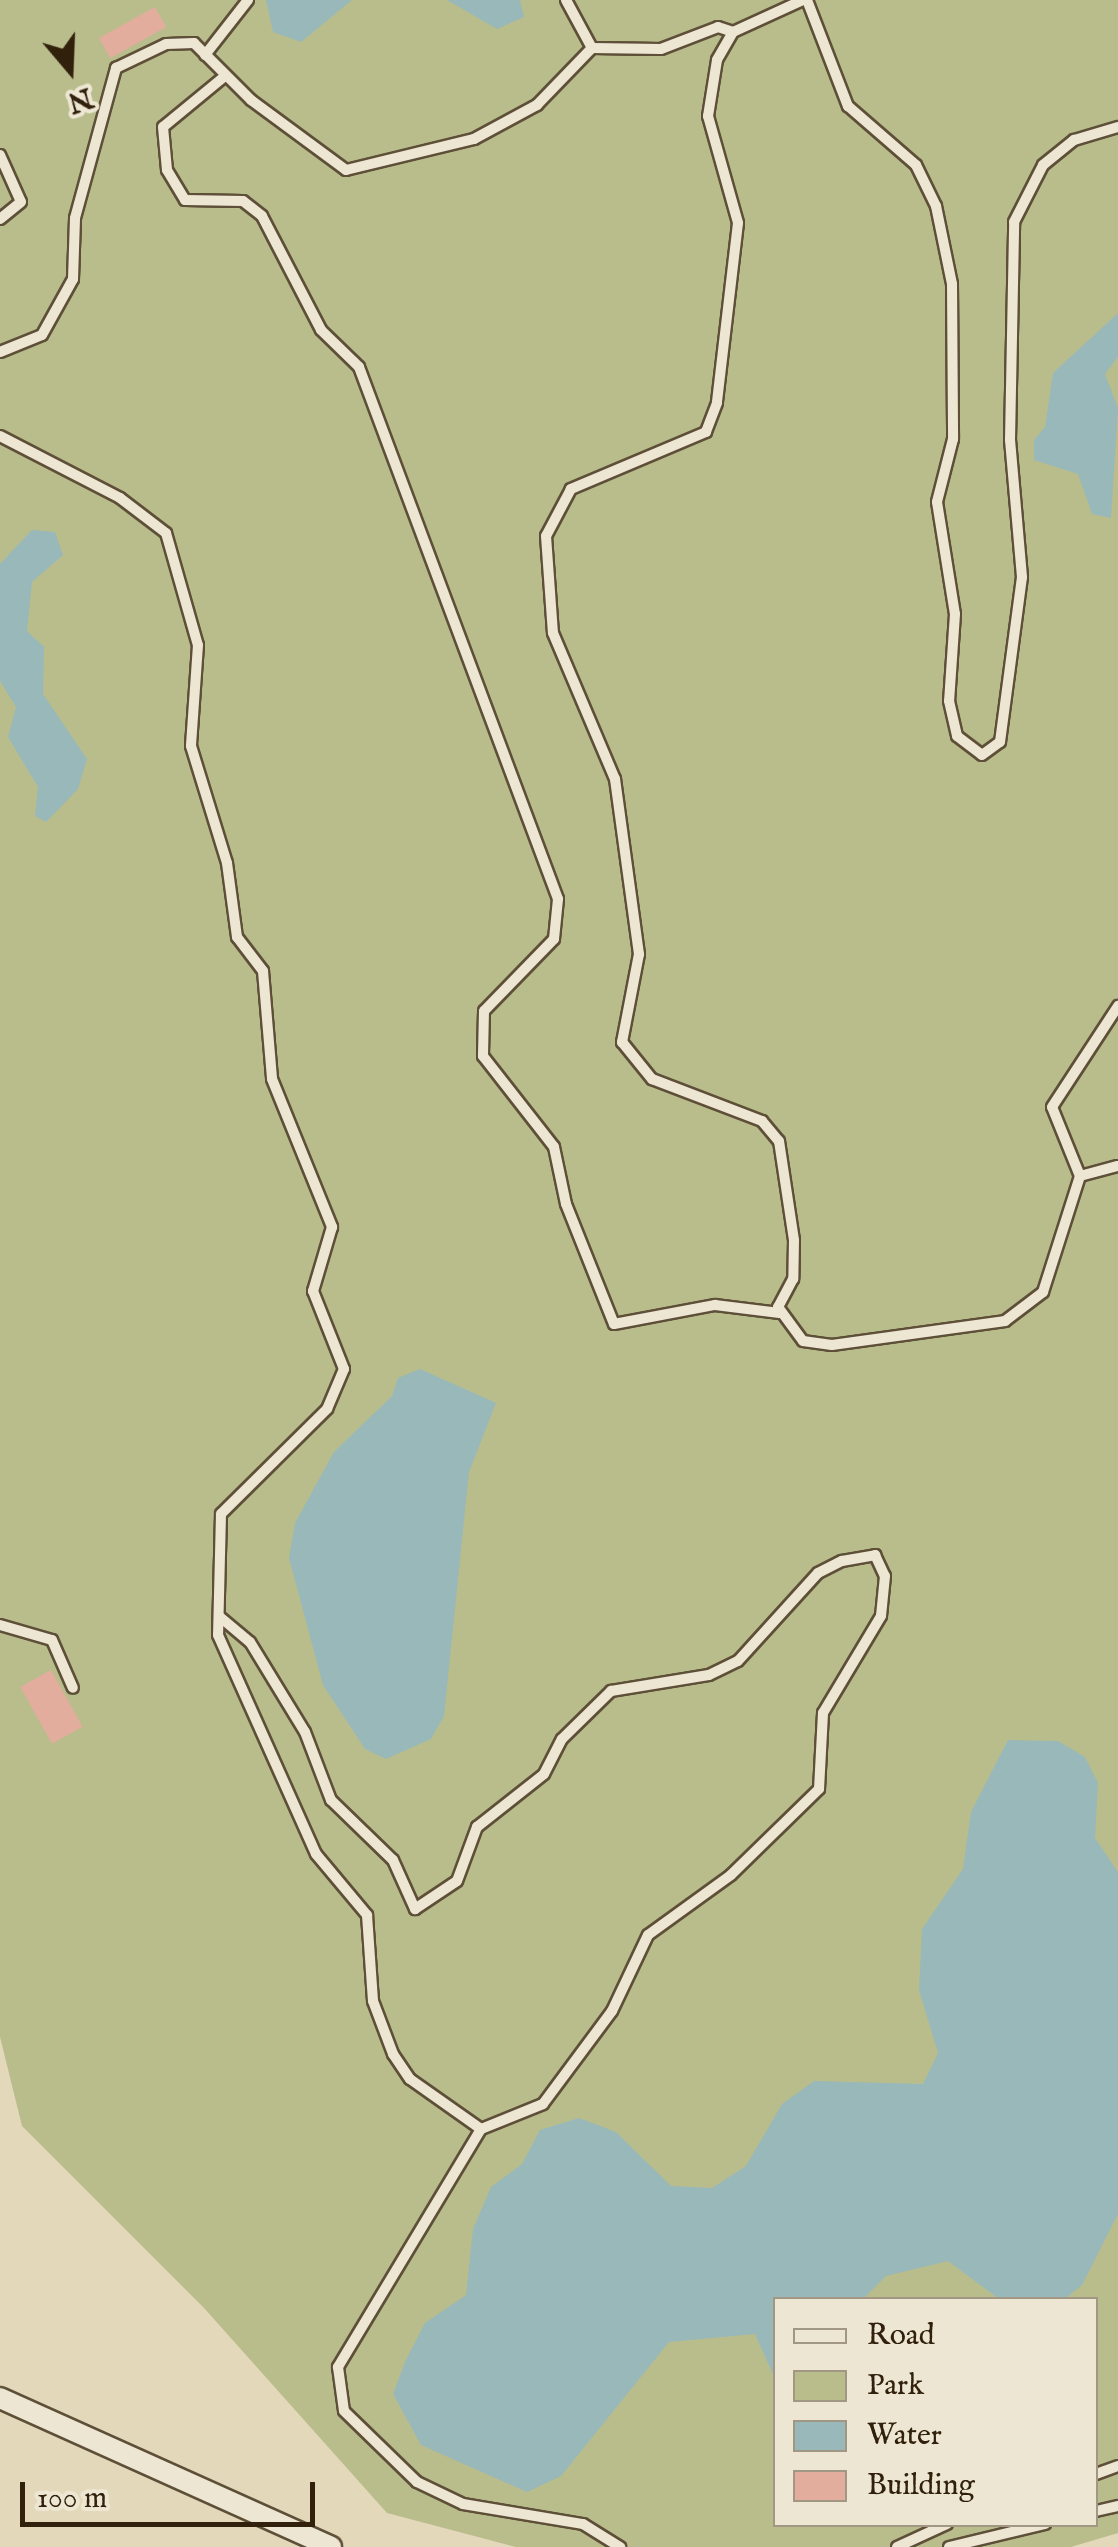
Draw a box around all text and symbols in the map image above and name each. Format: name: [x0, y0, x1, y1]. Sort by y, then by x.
north arrow: [20, 20, 120, 120]
text: N: [63, 78, 97, 119]
legend: [773, 2297, 1098, 2527]
text: Road: [867, 2317, 935, 2355]
text: Park: [867, 2367, 924, 2405]
text: Water: [867, 2417, 942, 2455]
scale bar: [25, 2462, 320, 2524]
text: Building: [867, 2467, 975, 2505]
text: 100 m: [37, 2480, 107, 2518]

